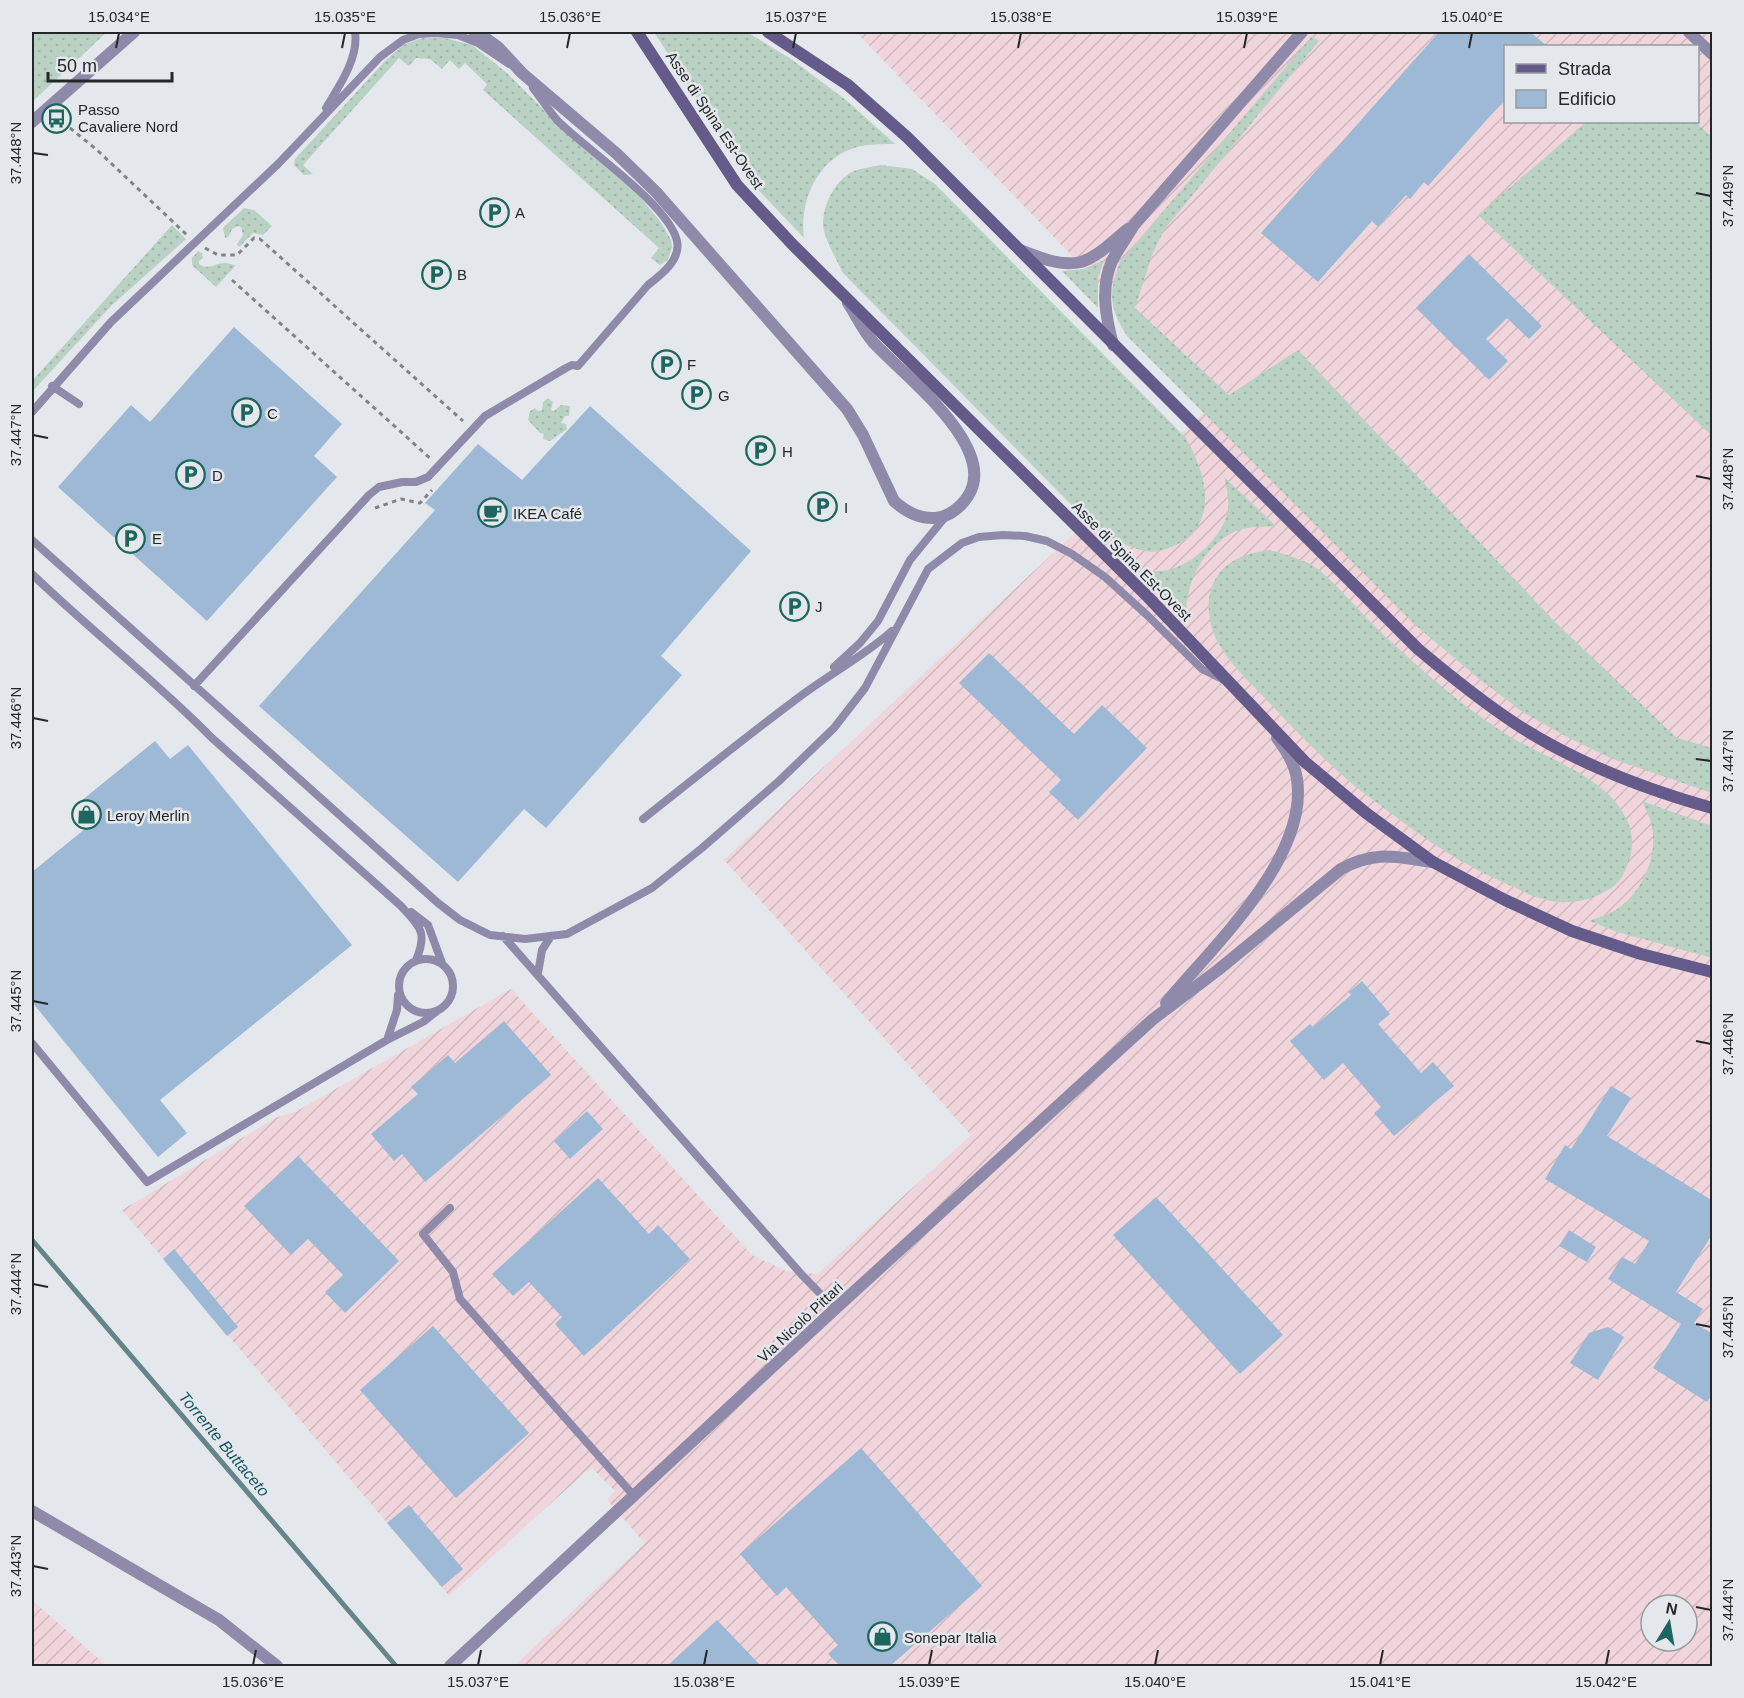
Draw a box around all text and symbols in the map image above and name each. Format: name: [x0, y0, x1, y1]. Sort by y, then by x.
text: 15.034°E: [88, 8, 150, 25]
text: 15.035°E: [314, 8, 376, 25]
text: 15.036°E: [539, 8, 601, 25]
text: 15.037°E: [765, 8, 827, 25]
text: 15.038°E: [990, 8, 1052, 25]
text: 15.039°E: [1216, 8, 1278, 25]
text: 15.040°E: [1441, 8, 1503, 25]
scale bar: [48, 45, 172, 83]
legend: [1504, 45, 1699, 123]
street label: Asse di Spina Est-Ovest: [663, 48, 768, 192]
text: 50 m: [57, 56, 97, 76]
text: Strada: [1558, 59, 1612, 79]
text: Edificio: [1558, 89, 1616, 109]
place label: Passo Cavaliere Nord: [78, 101, 178, 135]
bus stop icon: Passo Cavaliere Nord: [41, 102, 73, 134]
text: 37.448°N: [7, 122, 24, 184]
text: 37.449°N: [1719, 165, 1736, 227]
parking icon: A: [478, 196, 510, 228]
place label: A: [515, 204, 525, 221]
parking icon: B: [420, 258, 452, 290]
place label: B: [457, 266, 467, 283]
parking icon: F: [650, 348, 682, 380]
place label: F: [687, 356, 696, 373]
parking icon: G: [681, 379, 713, 411]
place label: G: [718, 387, 730, 404]
parking icon: C: [230, 397, 262, 429]
text: 37.447°N: [7, 404, 24, 466]
place label: C: [267, 405, 278, 422]
parking icon: H: [745, 435, 777, 467]
place label: H: [782, 443, 793, 460]
text: 37.448°N: [1719, 448, 1736, 510]
parking icon: D: [175, 459, 207, 491]
place label: D: [212, 467, 223, 484]
parking icon: I: [807, 491, 839, 523]
cafe icon: IKEA Café: [476, 497, 508, 529]
street label: Asse di Spina Est-Ovest: [1069, 498, 1196, 625]
place label: I: [844, 499, 848, 516]
place label: IKEA Café: [513, 505, 582, 522]
parking icon: E: [115, 522, 147, 554]
place label: E: [152, 530, 162, 547]
parking icon: J: [778, 590, 810, 622]
place label: J: [815, 598, 823, 615]
text: 37.446°N: [7, 687, 24, 749]
text: 37.447°N: [1719, 730, 1736, 792]
shop icon: Leroy Merlin: [70, 799, 102, 831]
place label: Leroy Merlin: [107, 807, 190, 824]
text: 37.445°N: [7, 970, 24, 1032]
text: 37.446°N: [1719, 1013, 1736, 1075]
text: 37.444°N: [7, 1253, 24, 1315]
street label: Via Nicolò Pittari: [754, 1278, 846, 1366]
text: 37.445°N: [1719, 1296, 1736, 1358]
water label: Torrente Buttaceto: [175, 1388, 273, 1500]
text: 37.443°N: [7, 1535, 24, 1597]
text: 37.444°N: [1719, 1579, 1736, 1641]
north arrow: [1639, 1593, 1699, 1653]
text: N: [1664, 1599, 1679, 1618]
shop icon: Sonepar Italia: [867, 1621, 899, 1653]
place label: Sonepar Italia: [904, 1629, 997, 1646]
text: 15.036°E: [222, 1673, 284, 1690]
text: 15.037°E: [447, 1673, 509, 1690]
text: 15.038°E: [673, 1673, 735, 1690]
text: 15.039°E: [898, 1673, 960, 1690]
text: 15.040°E: [1124, 1673, 1186, 1690]
text: 15.041°E: [1349, 1673, 1411, 1690]
text: 15.042°E: [1575, 1673, 1637, 1690]

